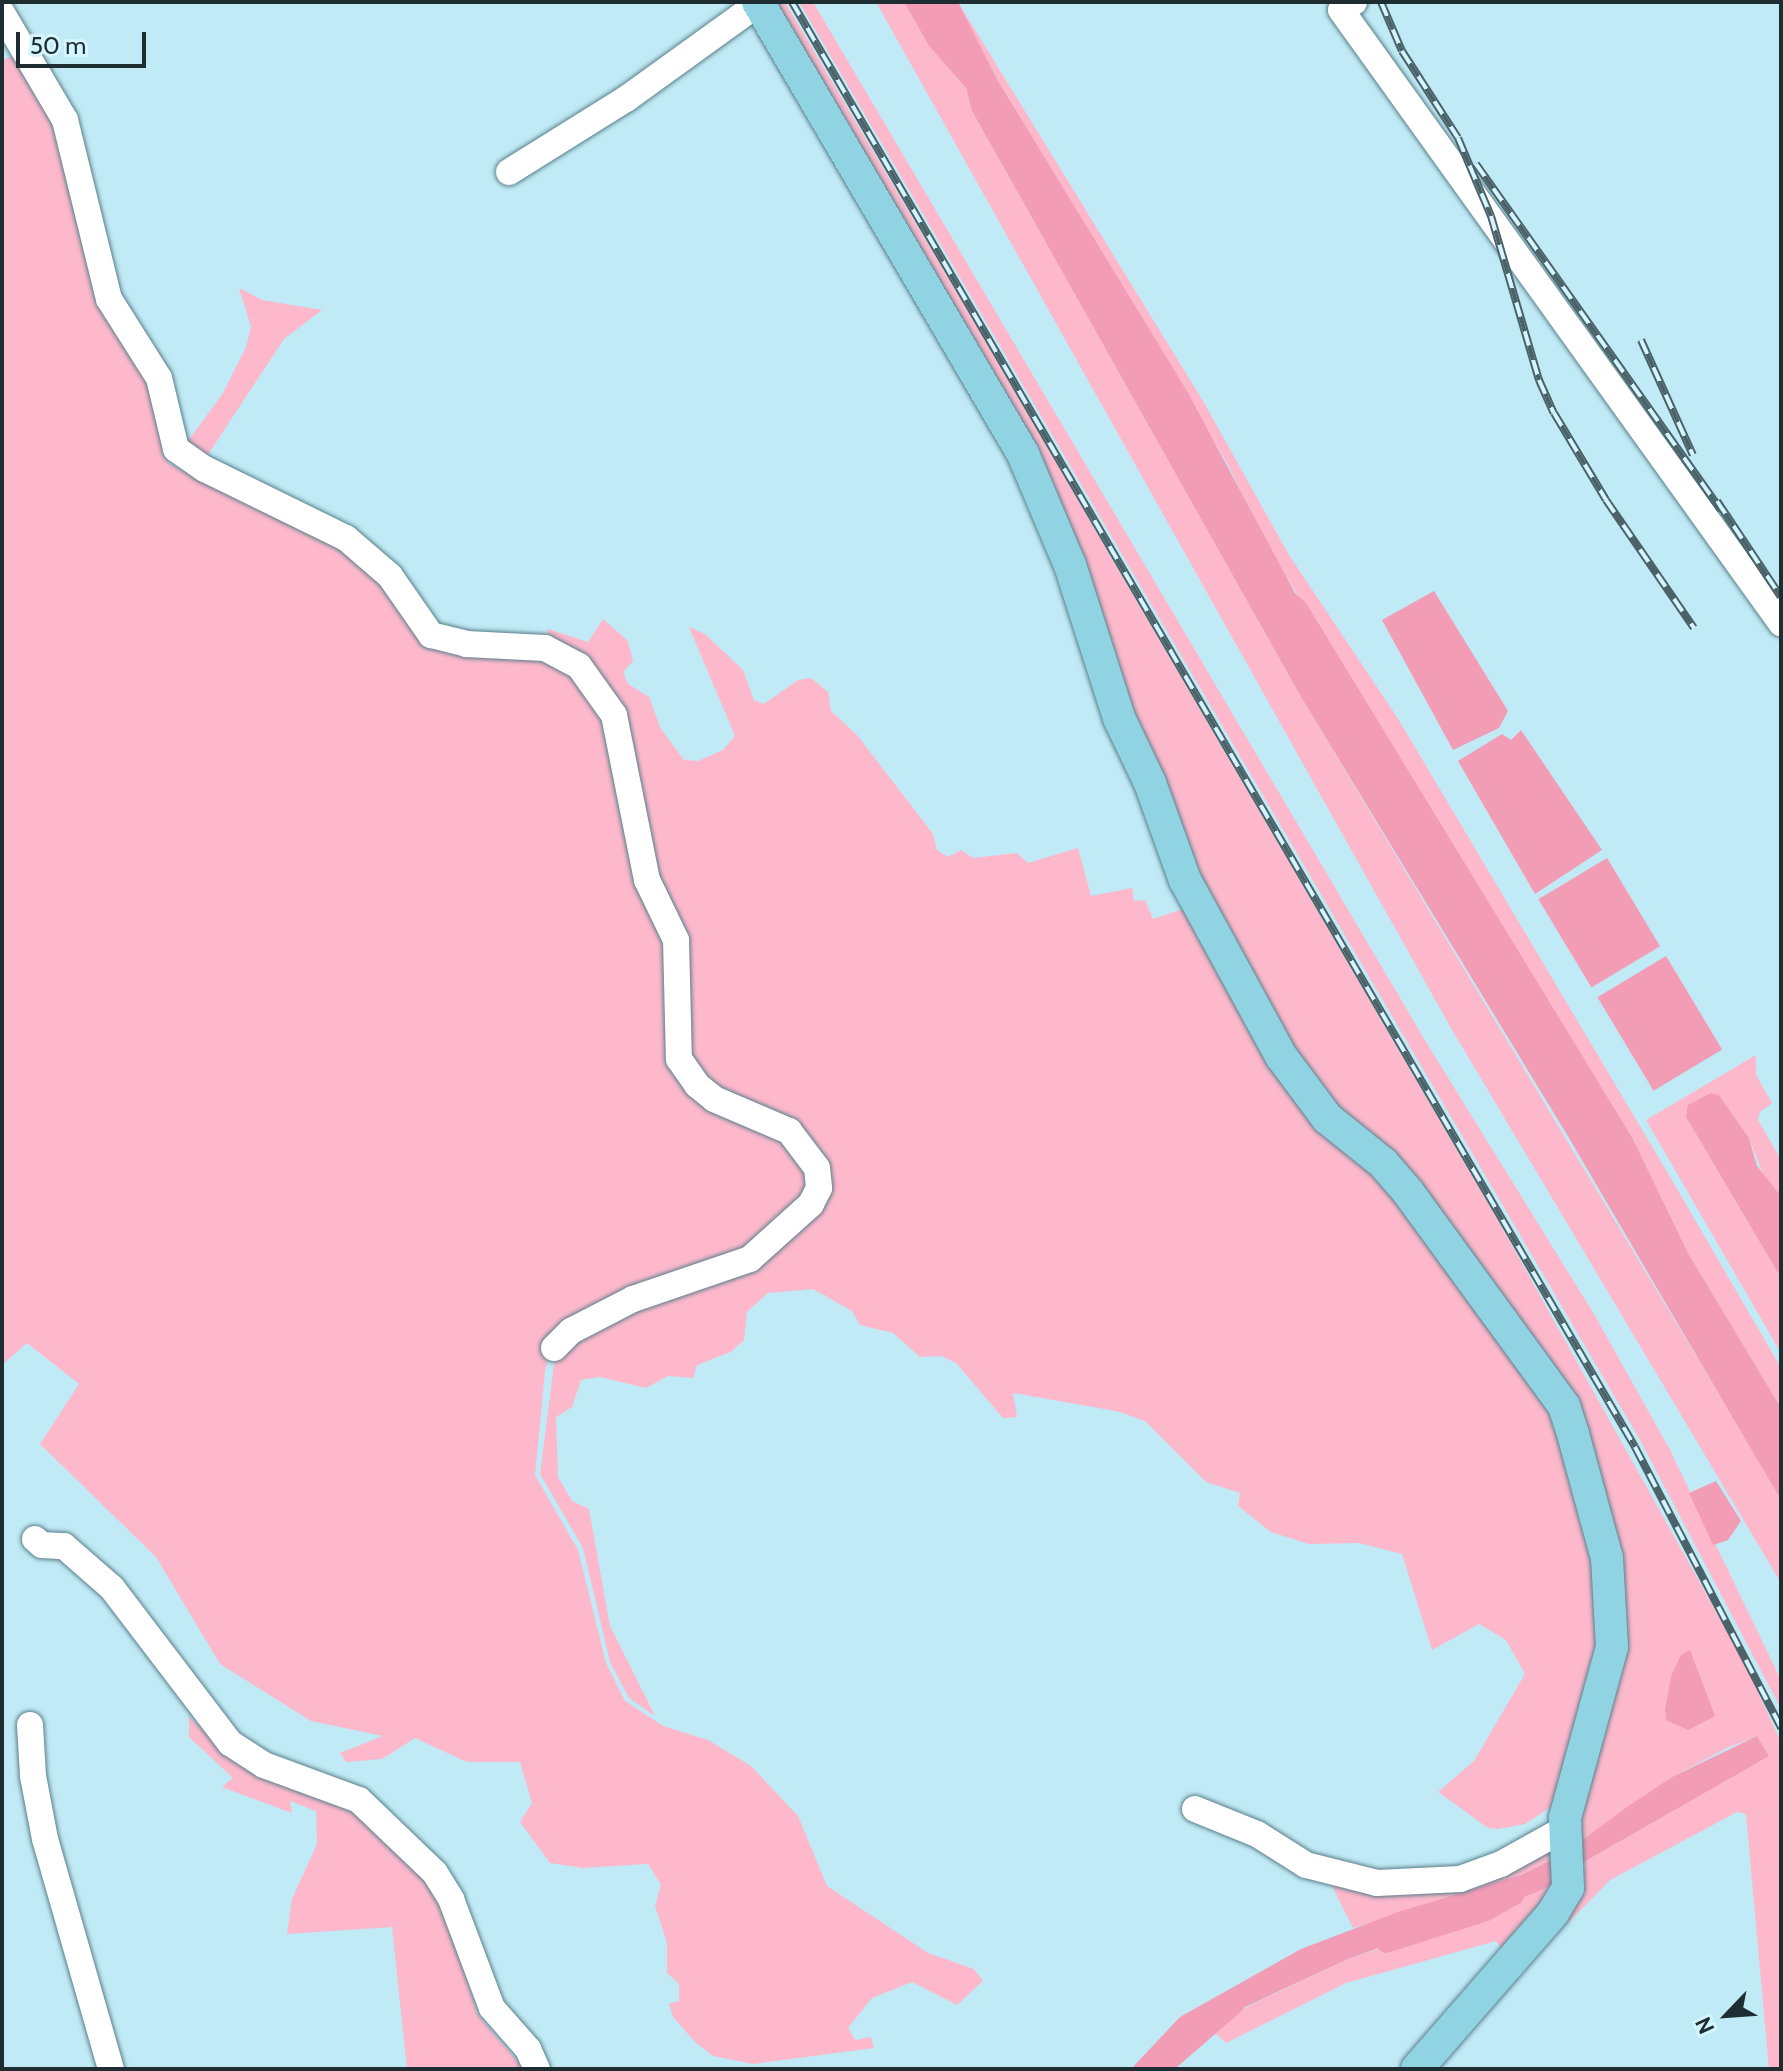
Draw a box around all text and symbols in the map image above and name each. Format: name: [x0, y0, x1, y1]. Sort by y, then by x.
scale bar: [20, 16, 150, 66]
text: 50 m: [30, 31, 86, 60]
north arrow: [1687, 1975, 1767, 2055]
text: N: [1689, 2013, 1720, 2038]

